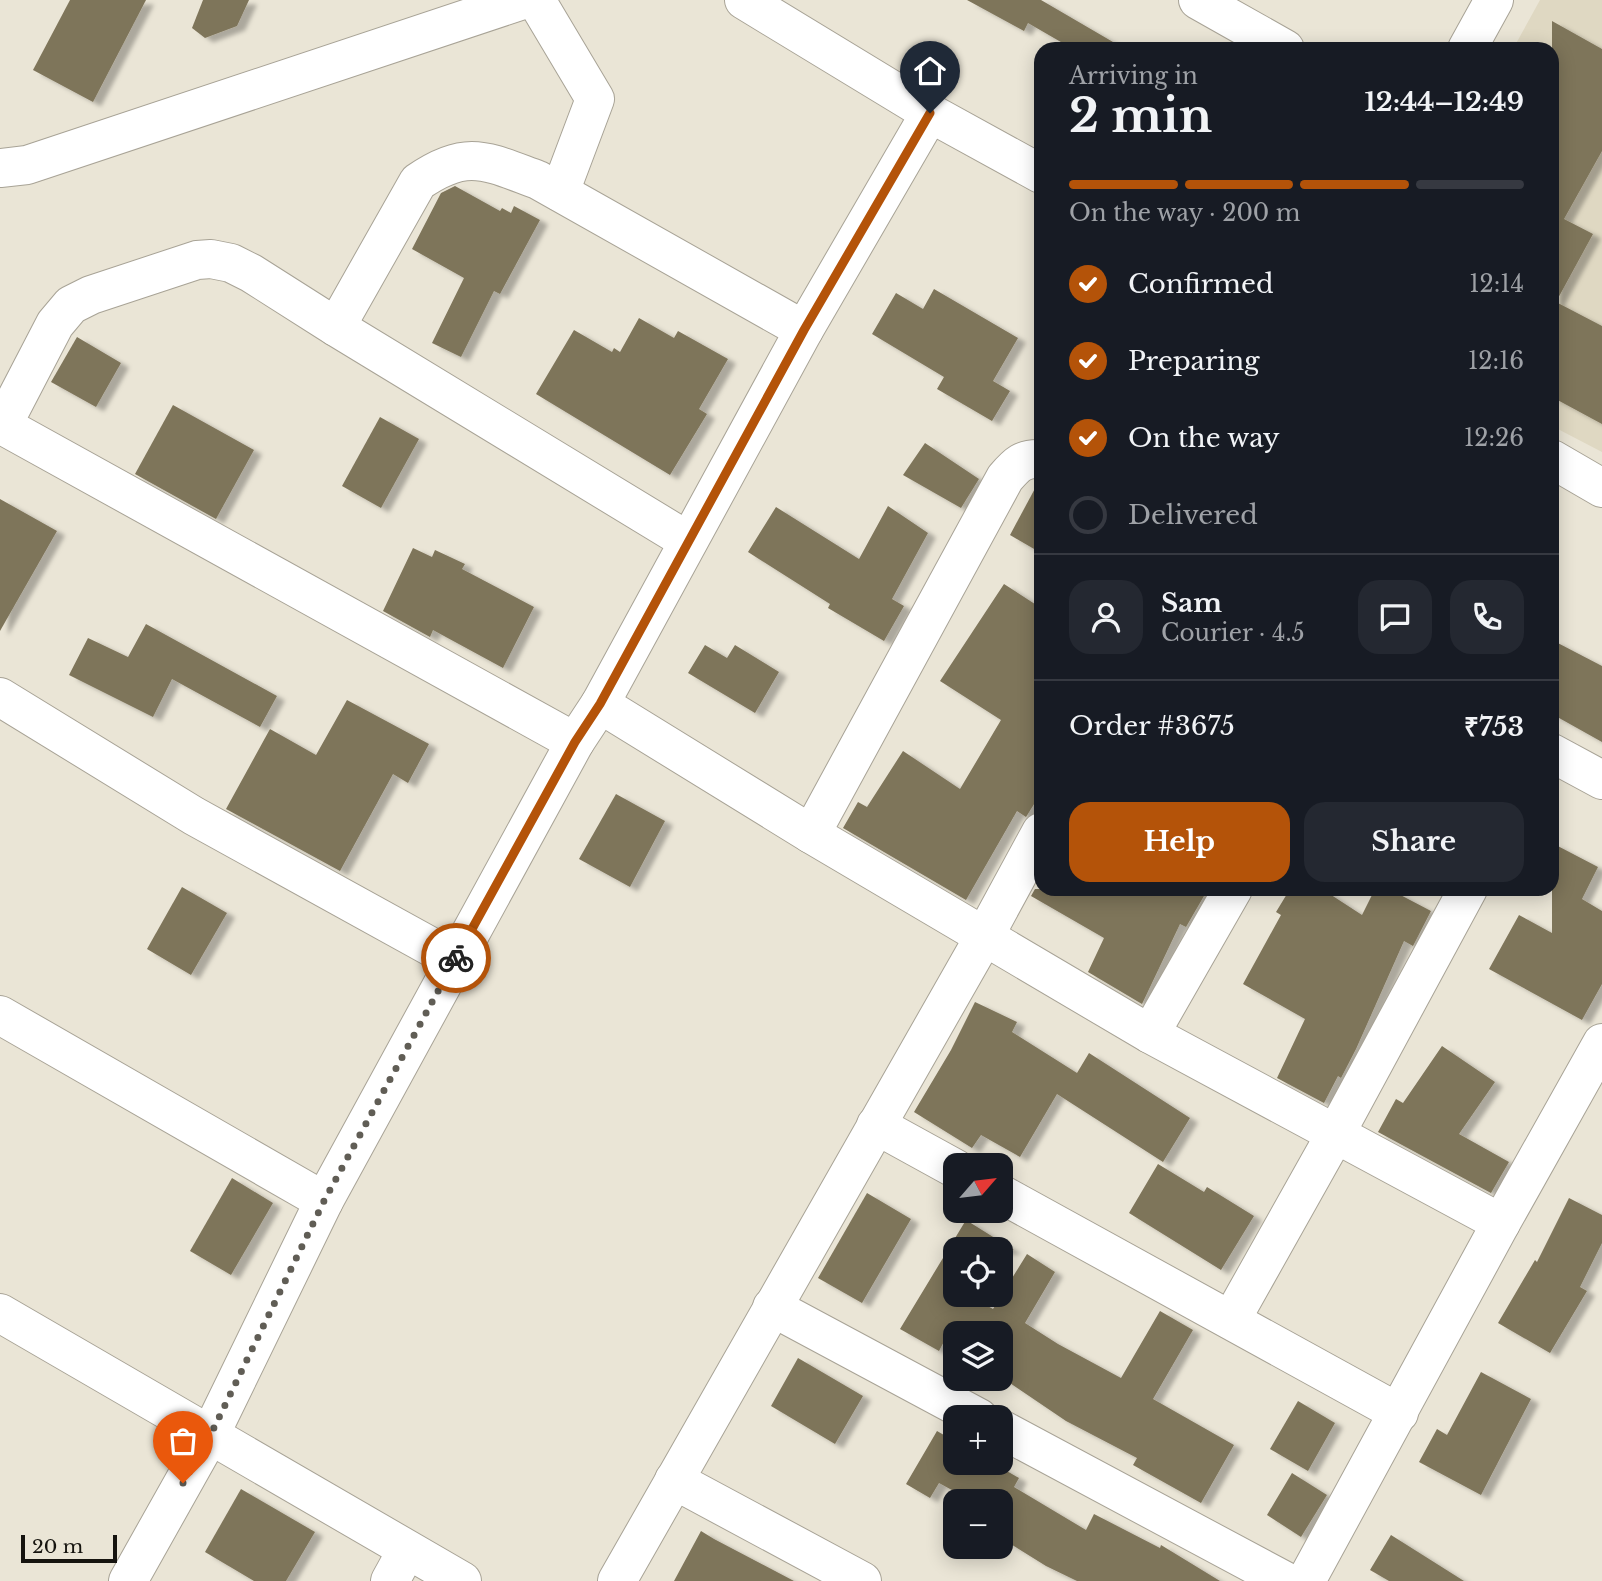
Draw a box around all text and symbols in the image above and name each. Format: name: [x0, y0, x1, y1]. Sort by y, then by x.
pin: [900, 41, 960, 113]
icon: home: [911, 52, 949, 90]
text: Arriving in: [1069, 62, 1198, 90]
text: 12:44–12:49: [1364, 86, 1524, 118]
text: 2 min: [1069, 87, 1212, 144]
text: On the way · 200 m: [1069, 199, 1301, 227]
icon: check: [1069, 265, 1107, 303]
text: Confirmed: [1128, 268, 1273, 300]
text: 12:14: [1469, 270, 1524, 298]
icon: check: [1069, 342, 1107, 380]
text: Preparing: [1128, 345, 1260, 377]
text: 12:16: [1468, 347, 1524, 375]
icon: check: [1069, 419, 1107, 457]
text: On the way: [1128, 422, 1280, 454]
text: 12:26: [1464, 424, 1524, 452]
text: Delivered: [1128, 499, 1258, 531]
button: person: [1069, 580, 1143, 654]
button: chat: [1358, 580, 1432, 654]
button: phone: [1450, 580, 1524, 654]
text: Sam: [1161, 587, 1222, 619]
text: Courier · 4.5: [1161, 619, 1305, 647]
text: Order #3675: [1069, 710, 1235, 742]
text: ₹753: [1464, 711, 1524, 743]
button: Help: [1069, 802, 1290, 882]
button: Share: [1304, 802, 1524, 882]
courier: [421, 923, 491, 993]
icon: bike: [437, 939, 475, 977]
north arrow: [943, 1153, 1013, 1223]
map controls: [943, 1153, 1013, 1559]
button: locate: [943, 1237, 1013, 1307]
button: layers: [943, 1321, 1013, 1391]
button: +: [943, 1405, 1013, 1475]
pin: [153, 1411, 213, 1483]
icon: bag: [164, 1422, 202, 1460]
button: −: [943, 1489, 1013, 1559]
scale bar: [21, 1532, 117, 1564]
text: 20 m: [32, 1535, 83, 1558]

